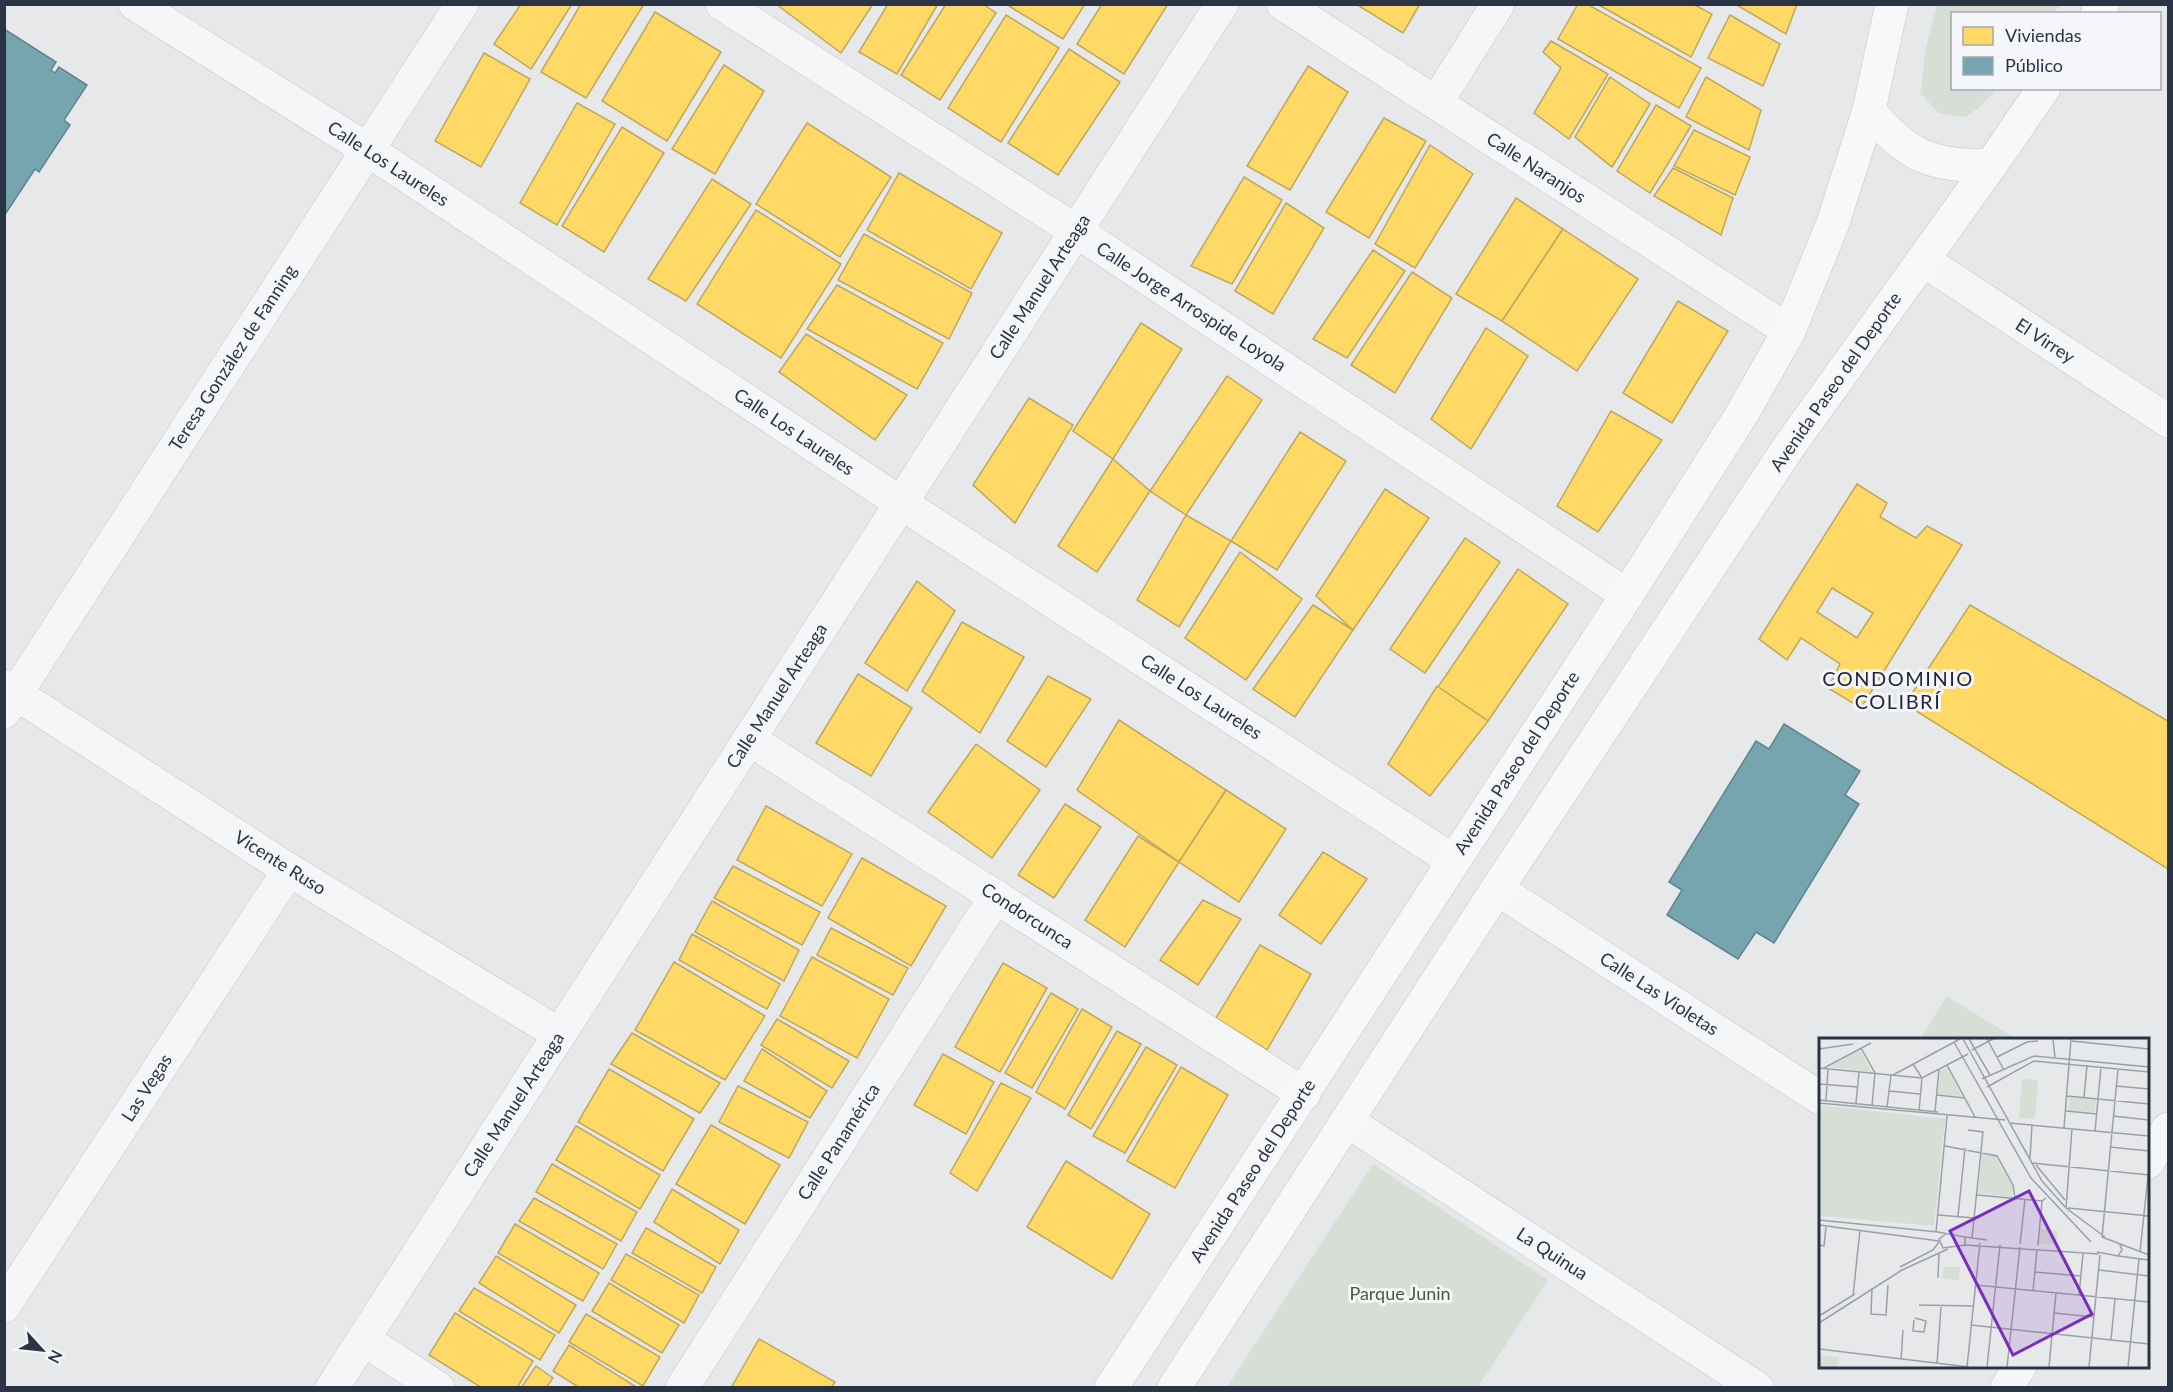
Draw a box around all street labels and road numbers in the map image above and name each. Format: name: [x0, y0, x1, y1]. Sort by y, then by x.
street label: Calle Los Laureles: [324, 116, 454, 211]
street label: Calle Naranjos: [1483, 127, 1590, 207]
street label: Calle Manuel Arteaga: [984, 210, 1094, 363]
street label: Calle Jorge Arrospide Loyola: [1092, 236, 1291, 376]
street label: Teresa González de Fanning: [164, 260, 301, 455]
street label: Avenida Paseo del Deporte: [1765, 288, 1906, 475]
street label: El Virrey: [2012, 313, 2080, 368]
street label: Calle Los Laureles: [730, 383, 859, 480]
street label: Calle Manuel Arteaga: [721, 619, 831, 772]
street label: Calle Los Laureles: [1137, 649, 1267, 744]
street label: Avenida Paseo del Deporte: [1449, 667, 1584, 858]
street label: Vicente Ruso: [231, 825, 330, 899]
street label: Condorcunca: [978, 877, 1077, 953]
street label: Calle Las Violetas: [1596, 947, 1723, 1040]
street label: Calle Manuel Arteaga: [458, 1028, 568, 1181]
street label: Las Vegas: [116, 1049, 176, 1125]
street label: Avenida Paseo del Deporte: [1185, 1075, 1320, 1266]
street label: Calle Panamérica: [792, 1079, 884, 1204]
street label: La Quinua: [1513, 1222, 1592, 1284]

